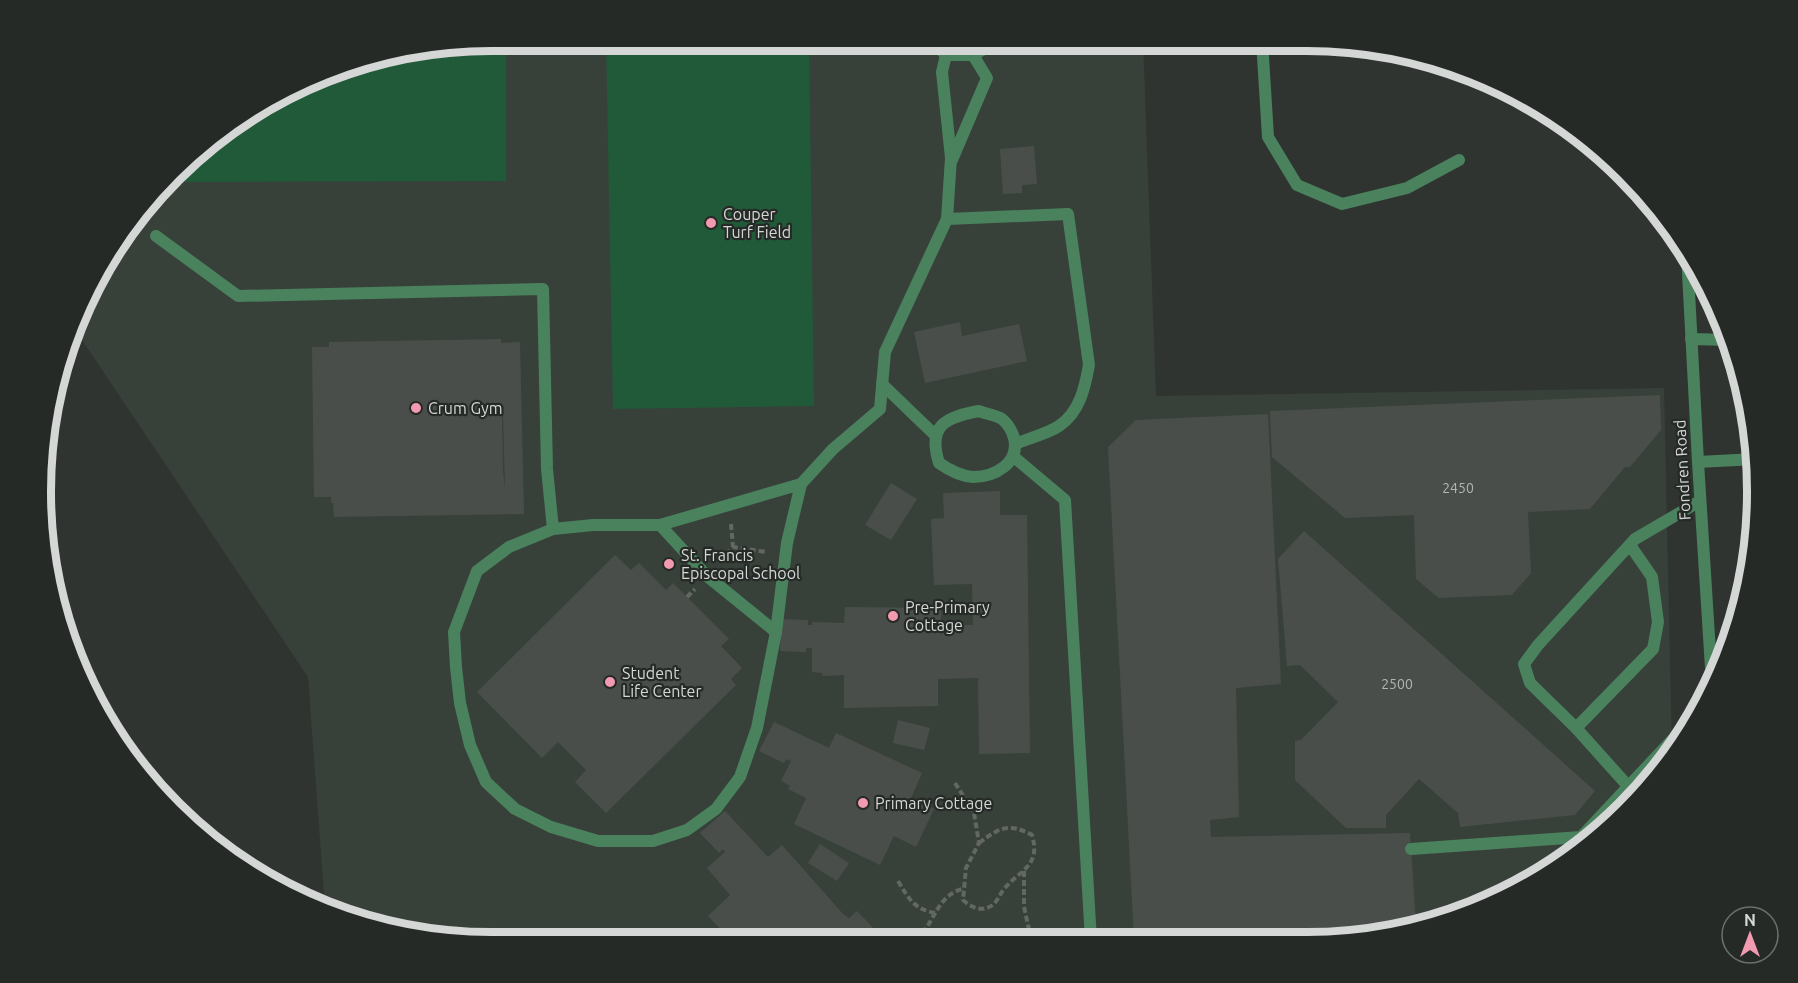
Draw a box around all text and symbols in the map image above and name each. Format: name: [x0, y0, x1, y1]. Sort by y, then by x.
place label: Couper Turf Field: [723, 205, 791, 241]
marker: Couper Turf Field: [704, 216, 718, 230]
place label: Crum Gym: [428, 399, 503, 417]
marker: Crum Gym: [409, 401, 423, 415]
street label: Fondren Road: [1670, 419, 1694, 521]
house number: 2450: [1442, 480, 1474, 496]
place label: St. Francis Episcopal School: [681, 546, 800, 582]
marker: St. Francis Episcopal School: [662, 557, 676, 571]
place label: Pre-Primary Cottage: [905, 598, 990, 634]
marker: Pre-Primary Cottage: [886, 609, 900, 623]
place label: Student Life Center: [622, 664, 702, 700]
marker: Student Life Center: [603, 675, 617, 689]
house number: 2500: [1381, 676, 1413, 692]
place label: Primary Cottage: [875, 794, 992, 812]
marker: Primary Cottage: [856, 796, 870, 810]
north arrow: [1720, 905, 1780, 965]
text: N: [1744, 911, 1756, 929]

